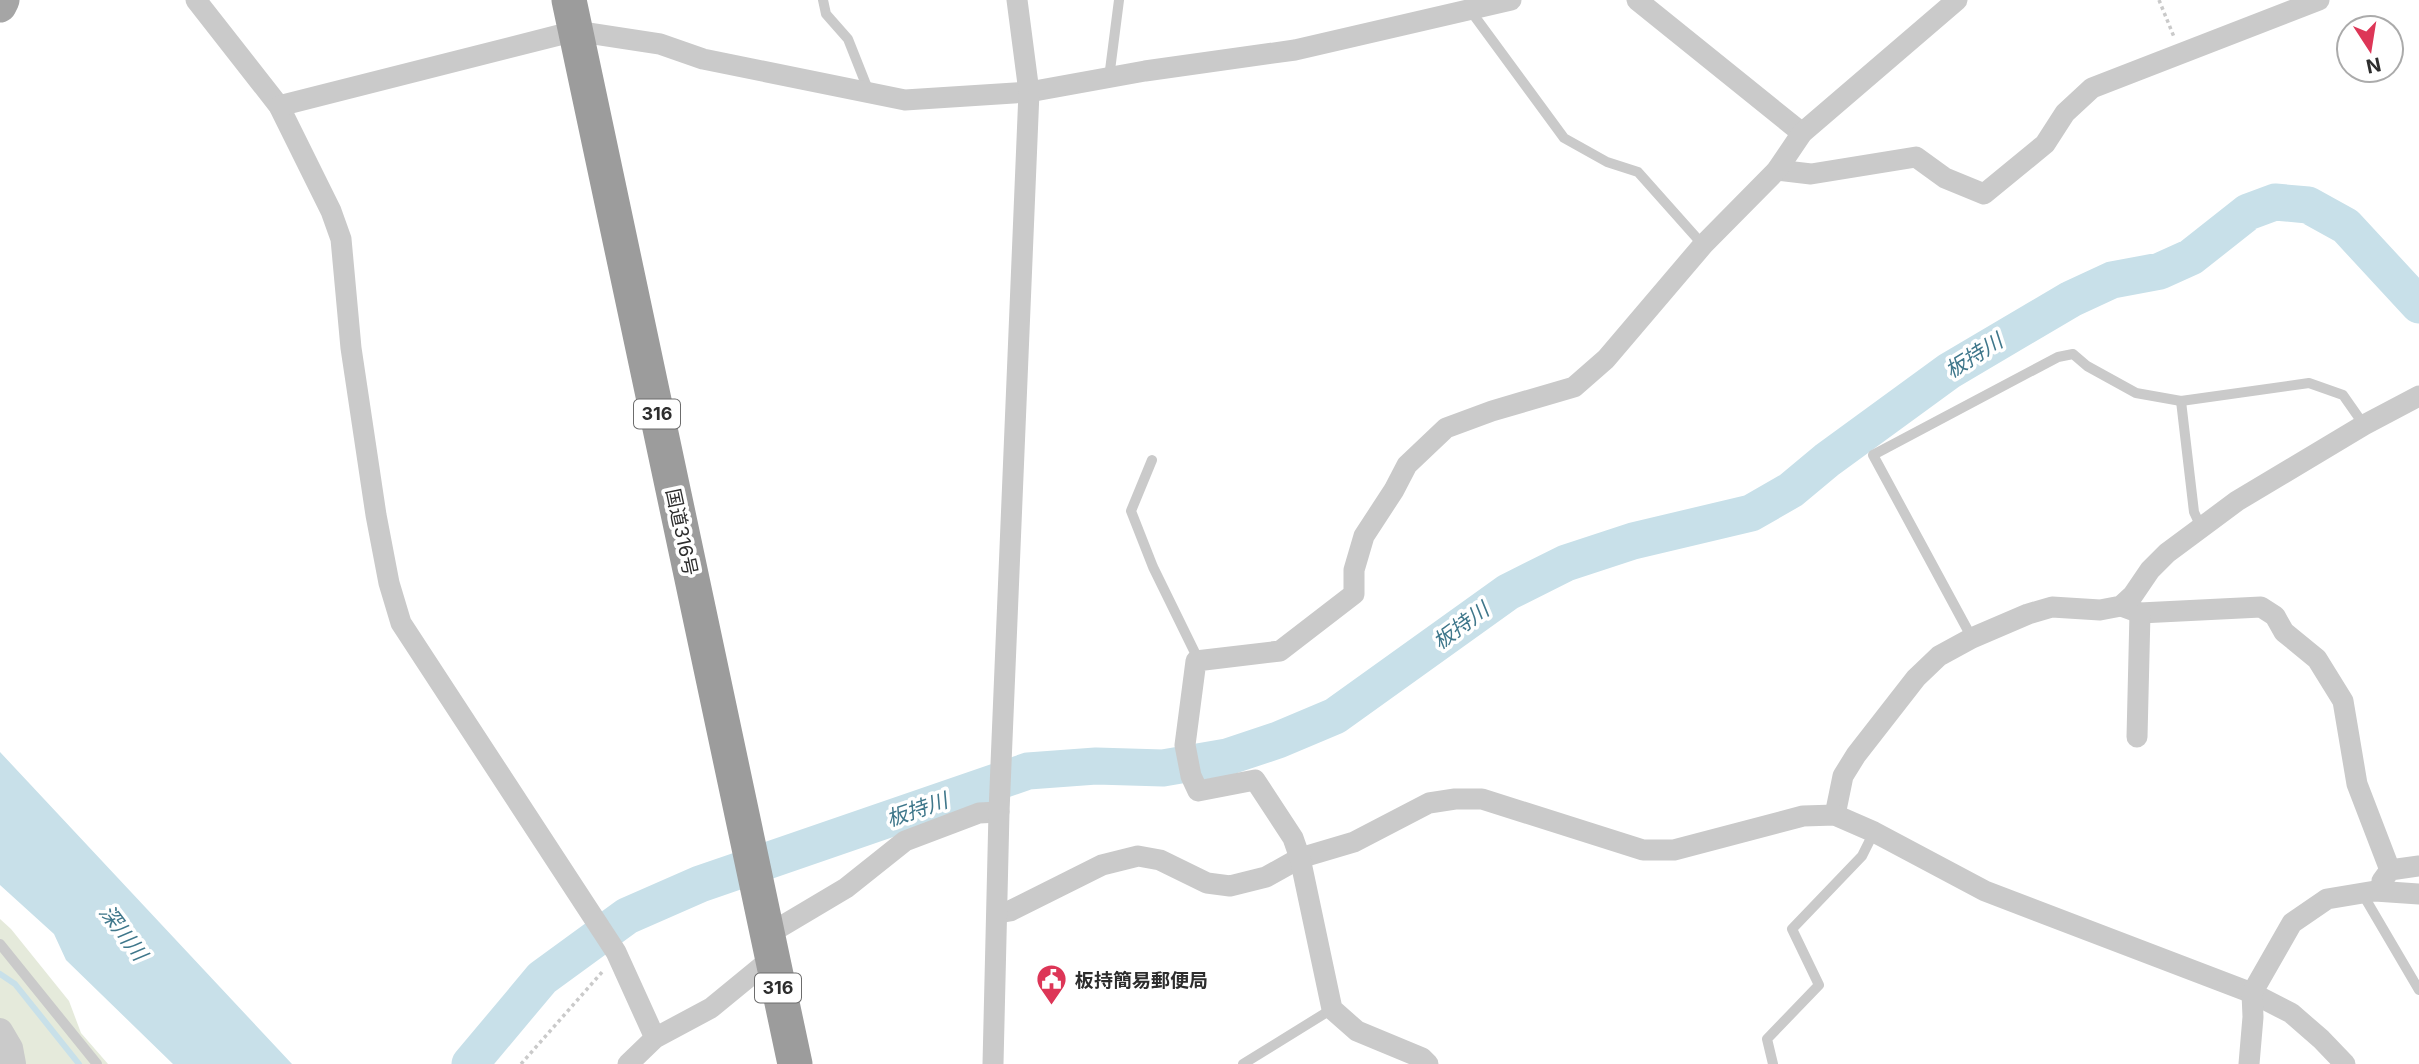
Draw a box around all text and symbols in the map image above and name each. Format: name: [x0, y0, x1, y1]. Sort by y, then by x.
north arrow: [2335, 14, 2405, 84]
text: N: [2364, 52, 2383, 78]
water label: 板持川: [1940, 327, 2009, 383]
road number: 316: [634, 400, 680, 428]
street label: 国道316号: [661, 487, 702, 578]
water label: 板持川: [1428, 596, 1495, 654]
water label: 板持川: [883, 787, 953, 832]
water label: 深川川: [94, 900, 154, 967]
public building icon: 板持簡易郵便局: [1035, 963, 1069, 1007]
place label: 板持簡易郵便局: [1075, 969, 1208, 992]
road number: 316: [755, 973, 801, 1002]

